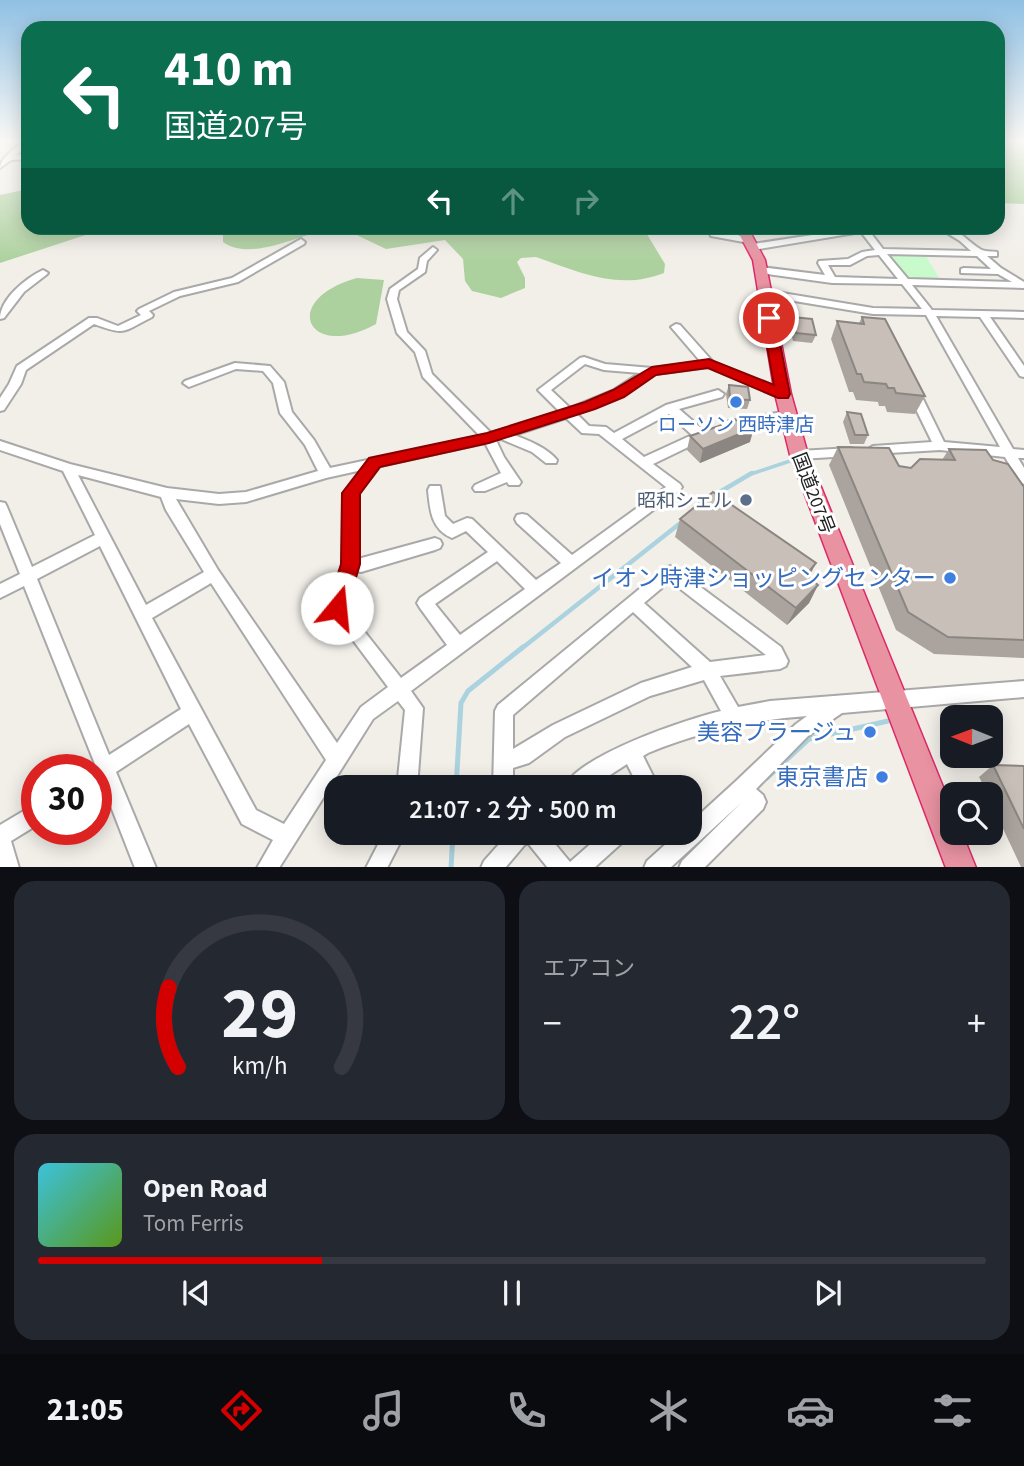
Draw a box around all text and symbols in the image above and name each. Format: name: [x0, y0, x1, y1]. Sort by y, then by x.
text: 410 m: [164, 35, 293, 105]
icon: left: [49, 49, 140, 140]
text: 国道207号: [164, 104, 308, 150]
icon: left: [421, 182, 459, 220]
icon: ahead: [494, 182, 532, 220]
icon: right: [567, 182, 605, 220]
pin: [739, 288, 799, 348]
icon: arrive: [750, 299, 788, 337]
marker: ローソン 西時津店: [728, 394, 744, 410]
place label: ローソン 西時津店: [658, 412, 814, 439]
street label: 国道207号: [785, 449, 840, 538]
place label: 昭和シェル: [637, 488, 732, 515]
marker: 昭和シェル: [738, 492, 754, 508]
place label: イオン時津ショッピングセンター: [591, 562, 936, 595]
marker: イオン時津ショッピングセンター: [942, 570, 958, 586]
position arrow: [300, 571, 374, 645]
north arrow: [940, 705, 1003, 768]
map controls: [940, 705, 1003, 845]
place label: 美容プラージュ: [697, 716, 856, 749]
marker: 美容プラージュ: [862, 724, 878, 740]
speed limit sign: 30: [21, 754, 112, 845]
place label: 東京書店: [776, 761, 868, 794]
marker: 東京書店: [874, 769, 890, 785]
button: search: [940, 782, 1003, 845]
text: 21:07 · 2 分 · 500 m: [409, 791, 617, 828]
text: エアコン: [543, 952, 635, 985]
text: 29: [221, 962, 298, 1066]
text: 22°: [729, 986, 800, 1060]
text: −: [543, 997, 562, 1051]
text: +: [967, 997, 986, 1051]
text: km/h: [232, 1047, 287, 1083]
text: Open Road: [143, 1170, 268, 1207]
text: Tom Ferris: [143, 1207, 244, 1240]
icon: previous: [177, 1274, 215, 1312]
icon: pause: [493, 1274, 531, 1312]
icon: next: [809, 1274, 847, 1312]
icon: directions: [217, 1386, 266, 1435]
icon: music: [359, 1386, 408, 1435]
icon: phone: [502, 1386, 551, 1435]
icon: climate: [644, 1386, 693, 1435]
icon: car: [786, 1386, 835, 1435]
icon: filters: [928, 1386, 977, 1435]
text: 21:05: [47, 1387, 124, 1433]

